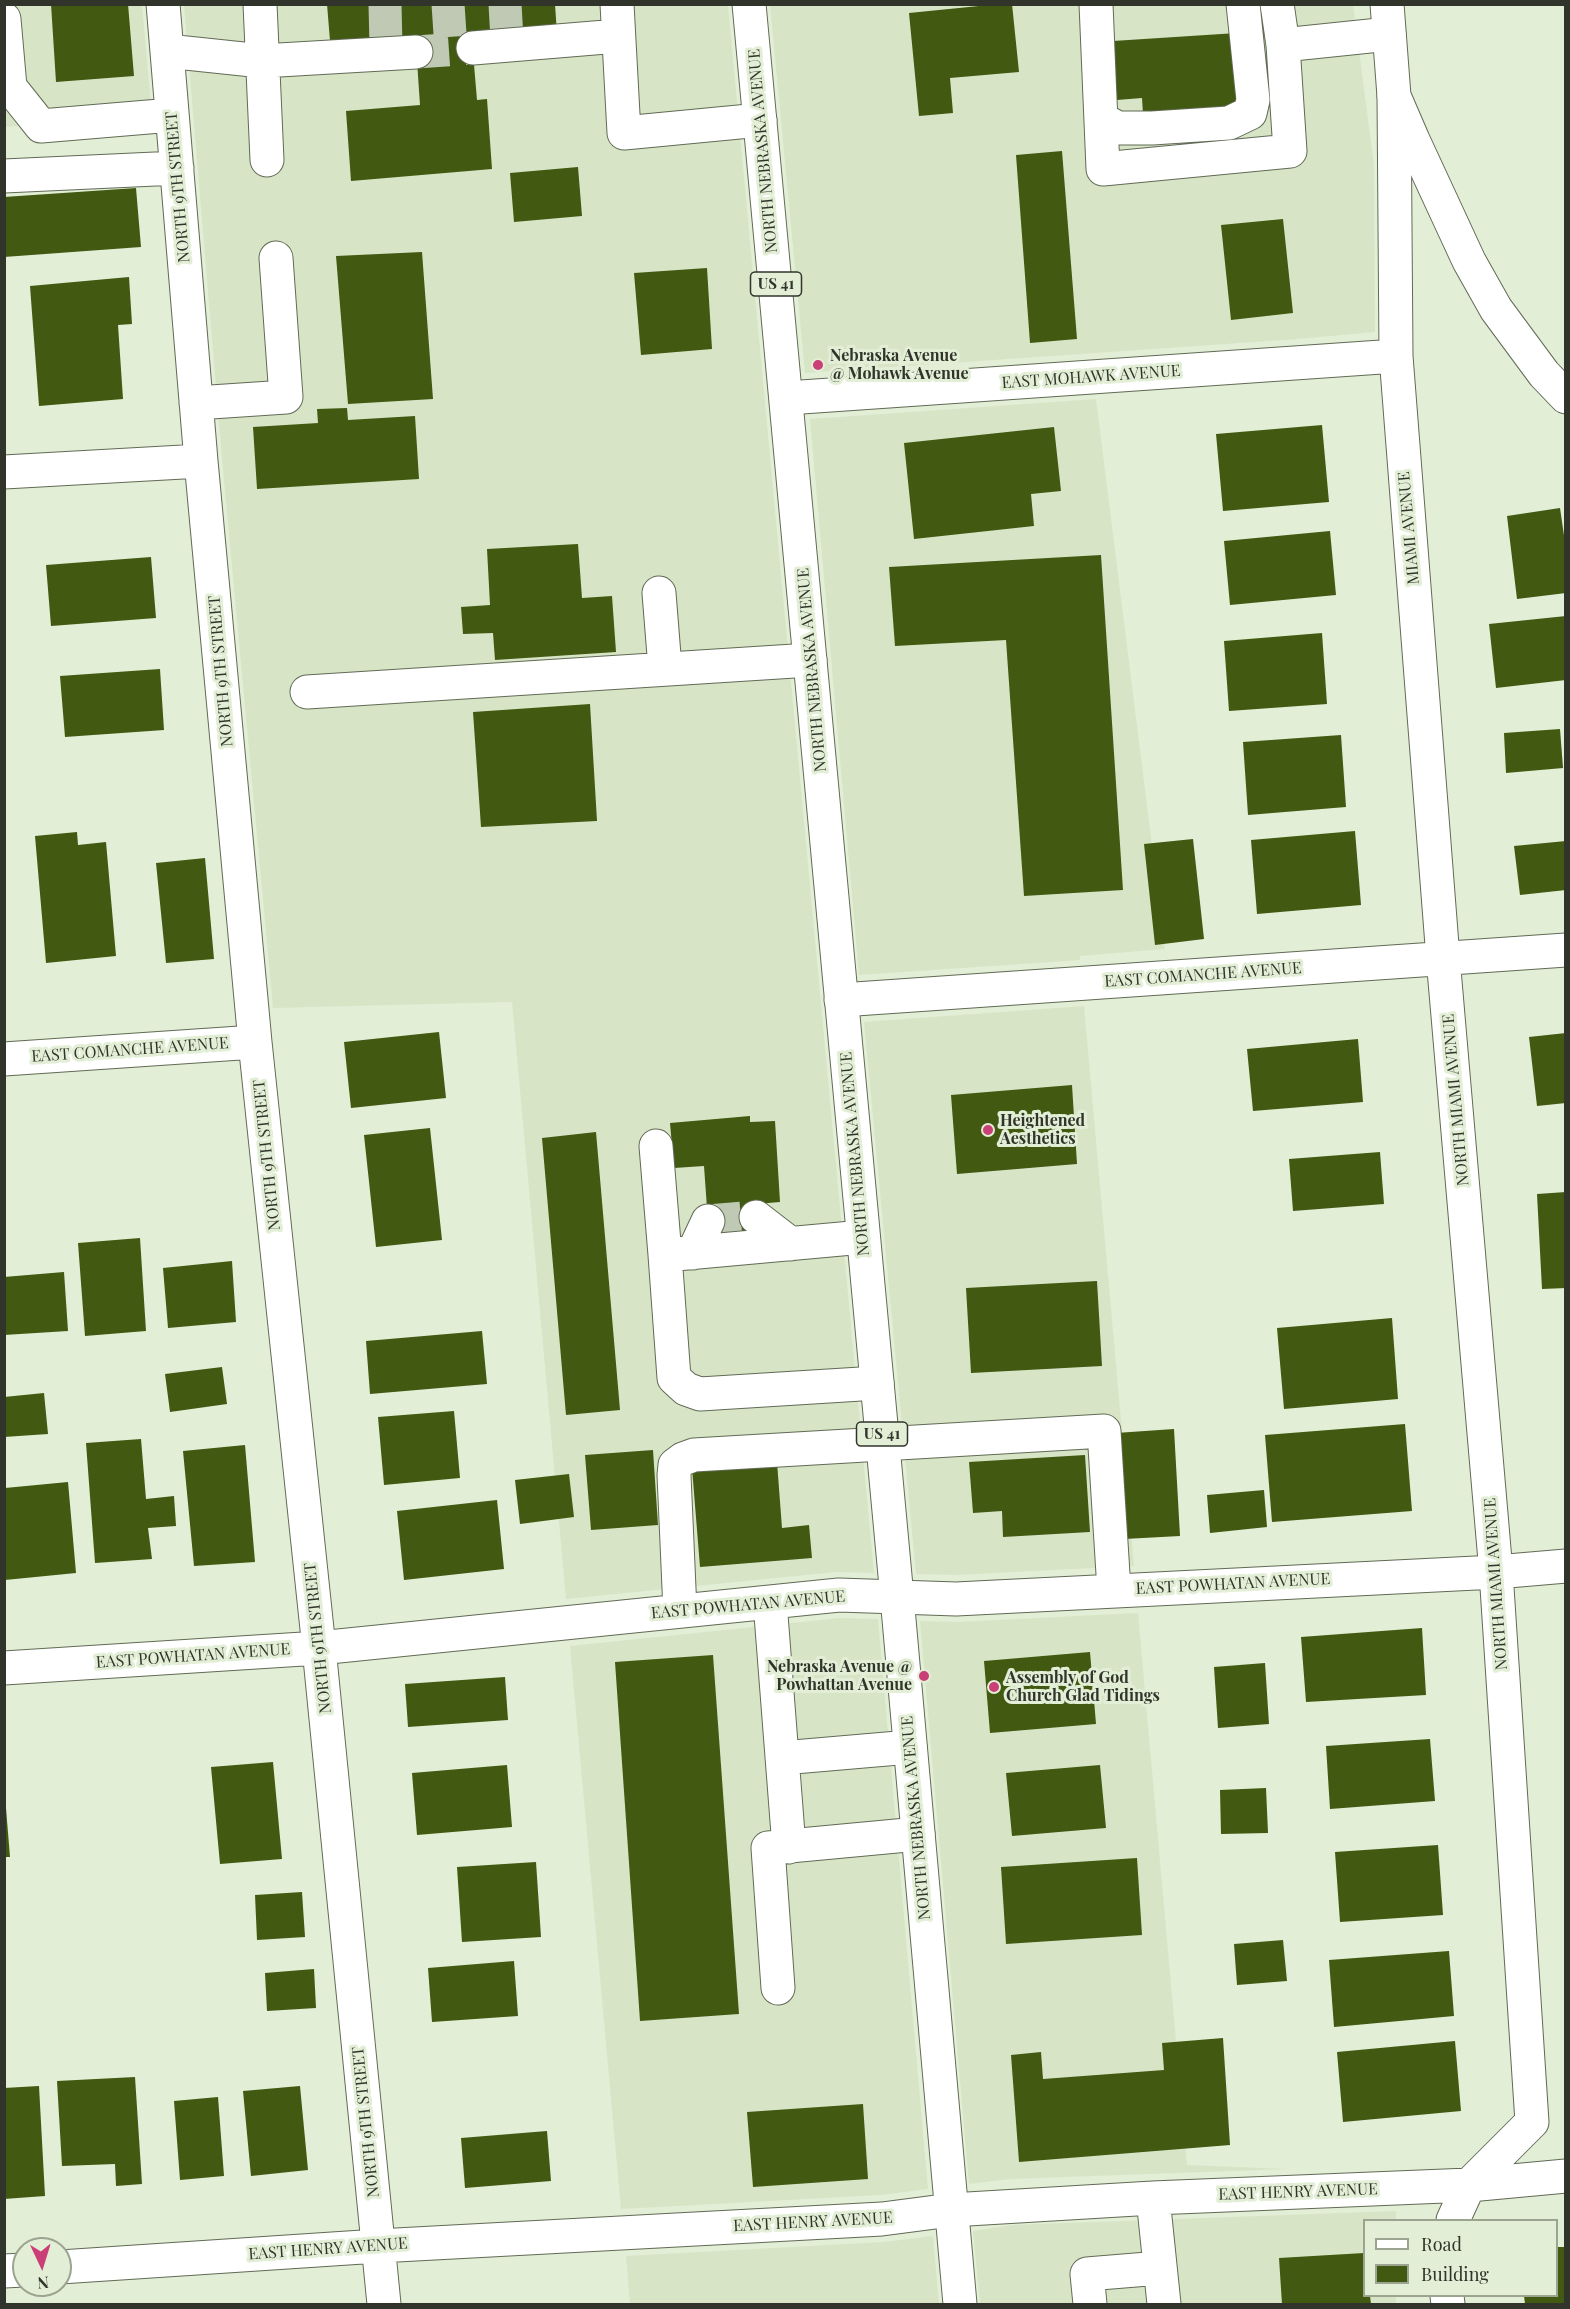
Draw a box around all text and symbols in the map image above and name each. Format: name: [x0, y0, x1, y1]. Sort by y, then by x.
street label: NORTH NEBRASKA AVENUE: [745, 48, 781, 254]
street label: NORTH 9TH STREET: [162, 111, 194, 263]
road number: US 41: [750, 272, 802, 296]
place label: Nebraska Avenue @ Mohawk Avenue: [830, 346, 968, 384]
marker: Nebraska Avenue @ Mohawk Avenue: [811, 358, 825, 372]
street label: EAST MOHAWK AVENUE: [1001, 361, 1181, 393]
street label: MIAMI AVENUE: [1394, 471, 1424, 585]
street label: NORTH NEBRASKA AVENUE: [794, 567, 830, 773]
street label: NORTH 9TH STREET: [205, 595, 237, 747]
street label: EAST COMANCHE AVENUE: [1104, 959, 1302, 991]
street label: NORTH MIAMI AVENUE: [1439, 1013, 1473, 1187]
street label: EAST COMANCHE AVENUE: [31, 1034, 229, 1066]
street label: NORTH NEBRASKA AVENUE: [837, 1051, 873, 1257]
street label: NORTH 9TH STREET: [250, 1079, 284, 1231]
place label: Heightened Aesthetics: [1000, 1111, 1085, 1149]
marker: Heightened Aesthetics: [981, 1123, 995, 1137]
road number: US 41: [856, 1422, 908, 1446]
street label: NORTH MIAMI AVENUE: [1480, 1497, 1512, 1671]
street label: NORTH 9TH STREET: [301, 1562, 335, 1714]
street label: EAST POWHATAN AVENUE: [1135, 1569, 1331, 1599]
street label: EAST POWHATAN AVENUE: [650, 1587, 846, 1623]
street label: EAST POWHATAN AVENUE: [95, 1640, 291, 1672]
place label: Nebraska Avenue @ Powhattan Avenue: [767, 1657, 912, 1695]
place label: Assembly of God Church Glad Tidings: [1006, 1668, 1160, 1706]
marker: Nebraska Avenue @ Powhattan Avenue: [917, 1669, 931, 1683]
marker: Assembly of God Church Glad Tidings: [987, 1680, 1001, 1694]
street label: NORTH NEBRASKA AVENUE: [898, 1715, 934, 1921]
street label: NORTH 9TH STREET: [349, 2046, 383, 2198]
street label: EAST HENRY AVENUE: [1218, 2180, 1378, 2204]
street label: EAST HENRY AVENUE: [733, 2208, 893, 2236]
legend: [1363, 2219, 1558, 2297]
text: Road: [1421, 2232, 1462, 2256]
street label: EAST HENRY AVENUE: [248, 2234, 408, 2264]
north arrow: [12, 2237, 72, 2297]
text: Building: [1421, 2262, 1489, 2286]
text: N: [37, 2273, 50, 2294]

